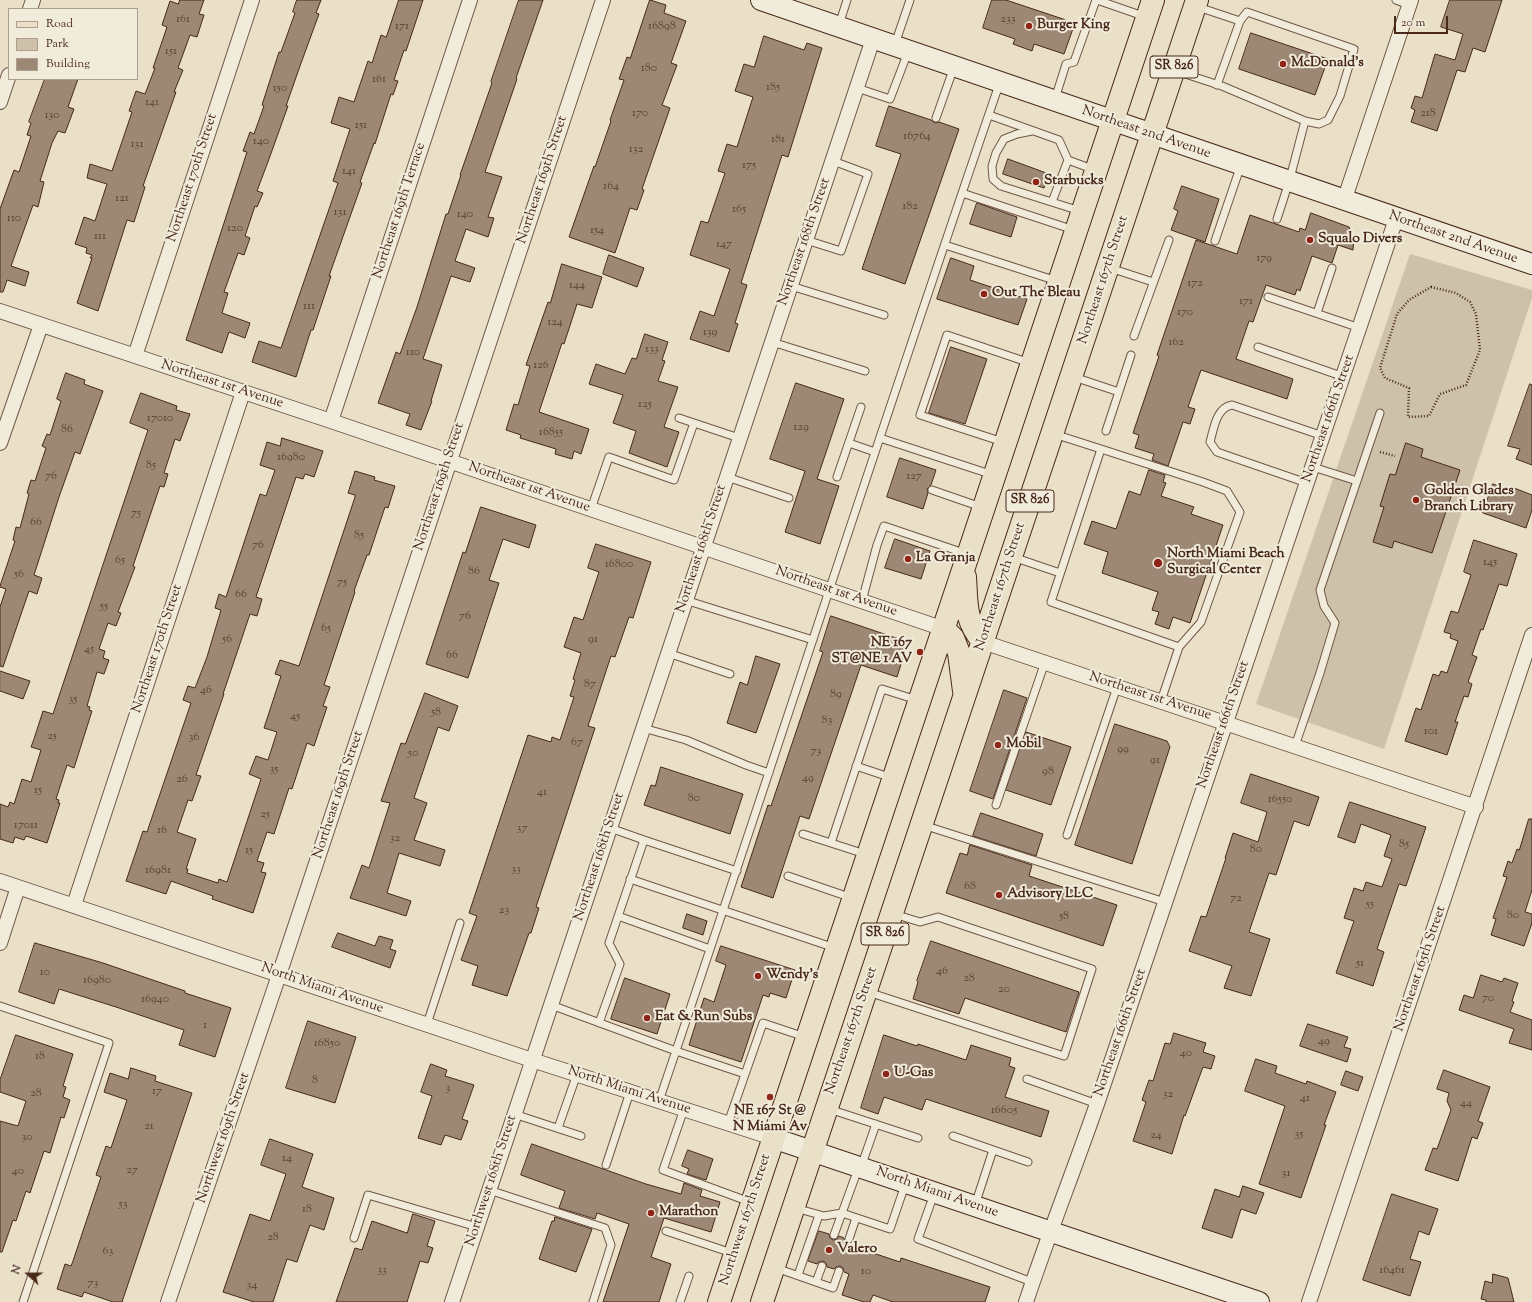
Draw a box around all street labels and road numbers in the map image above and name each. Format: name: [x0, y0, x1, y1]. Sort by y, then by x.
road number: SR 826: [1150, 56, 1198, 78]
street label: Northeast 2nd Avenue: [1079, 103, 1213, 163]
street label: Northeast 170th Street: [164, 112, 222, 244]
street label: Northeast 169th Street: [514, 114, 572, 246]
street label: Northeast 169th Terrace: [370, 141, 430, 281]
street label: Northeast 168th Street: [775, 176, 835, 308]
street label: Northeast 2nd Avenue: [1386, 208, 1520, 268]
street label: Northeast 167th Street: [1075, 214, 1133, 346]
street label: Northeast 166th Street: [1299, 353, 1359, 485]
street label: Northeast 1st Avenue: [159, 357, 285, 413]
street label: Northeast 169th Street: [411, 421, 469, 553]
street label: Northeast 1st Avenue: [466, 459, 592, 517]
street label: Northeast 168th Street: [673, 483, 731, 615]
road number: SR 826: [1006, 490, 1054, 512]
street label: Northeast 167th Street: [972, 521, 1030, 653]
street label: Northeast 1st Avenue: [773, 563, 899, 621]
street label: Northeast 170th Street: [129, 583, 187, 715]
street label: Northeast 166th Street: [1194, 659, 1254, 791]
street label: Northeast 1st Avenue: [1087, 669, 1213, 725]
street label: Northeast 169th Street: [310, 729, 368, 861]
street label: Northeast 168th Street: [571, 791, 629, 923]
street label: Northeast 165th Street: [1392, 904, 1450, 1034]
road number: SR 826: [861, 923, 909, 945]
street label: North Miami Avenue: [259, 960, 385, 1018]
street label: Northeast 167th Street: [822, 965, 882, 1097]
street label: Northeast 166th Street: [1091, 967, 1151, 1099]
street label: North Miami Avenue: [565, 1063, 693, 1119]
street label: Northwest 169th Street: [194, 1070, 254, 1206]
street label: Northwest 168th Street: [463, 1113, 521, 1249]
street label: Northwest 167th Street: [717, 1152, 775, 1288]
street label: North Miami Avenue: [874, 1164, 1000, 1222]

